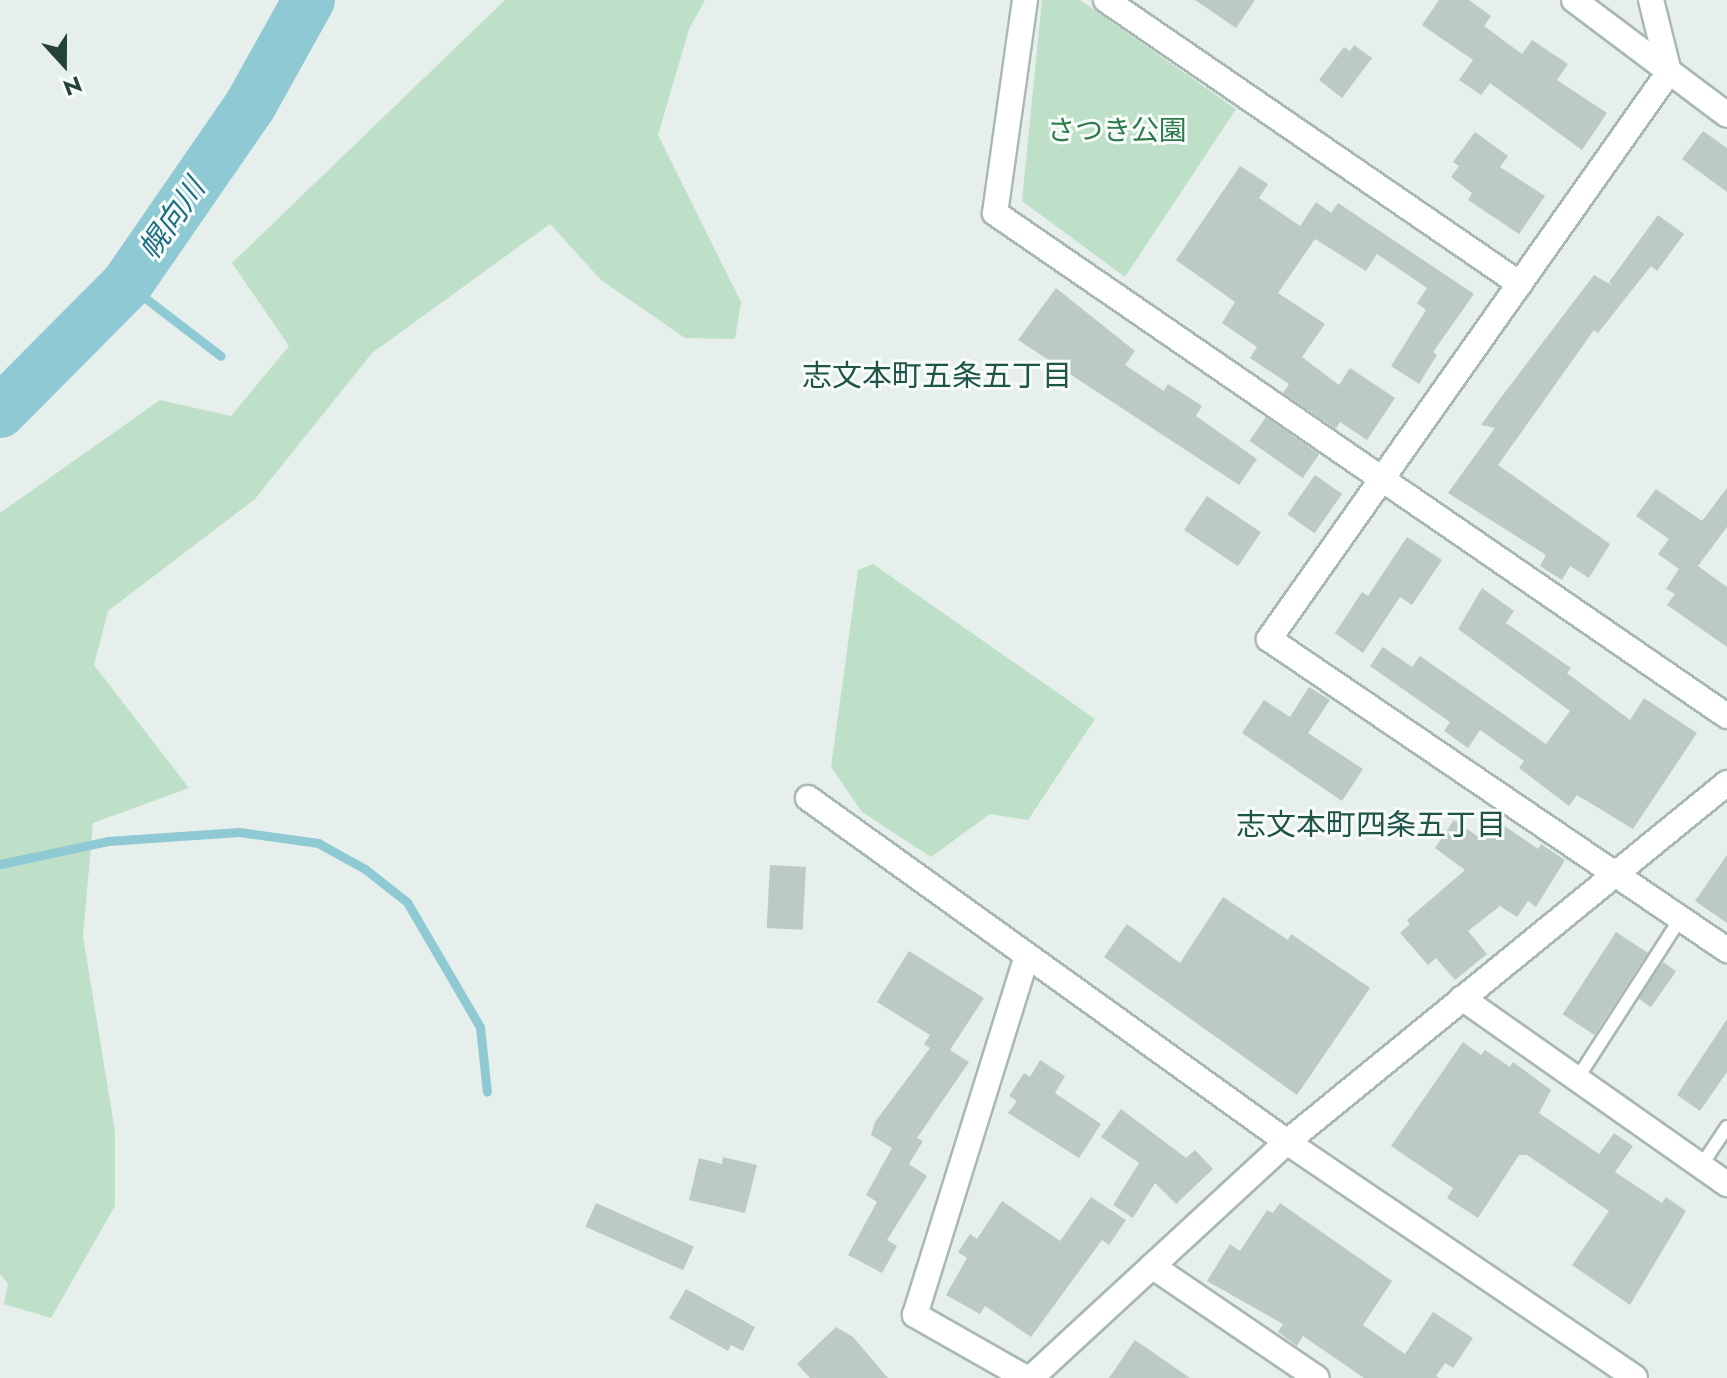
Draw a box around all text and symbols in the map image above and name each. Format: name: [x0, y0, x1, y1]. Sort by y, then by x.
north arrow: [24, 24, 104, 104]
text: N: [59, 68, 86, 104]
park label: さつき公園: [1047, 114, 1187, 148]
water label: 幌向川: [131, 172, 213, 266]
district label: 志文本町五条五丁目: [802, 358, 1072, 394]
district label: 志文本町四条五丁目: [1236, 807, 1506, 843]

